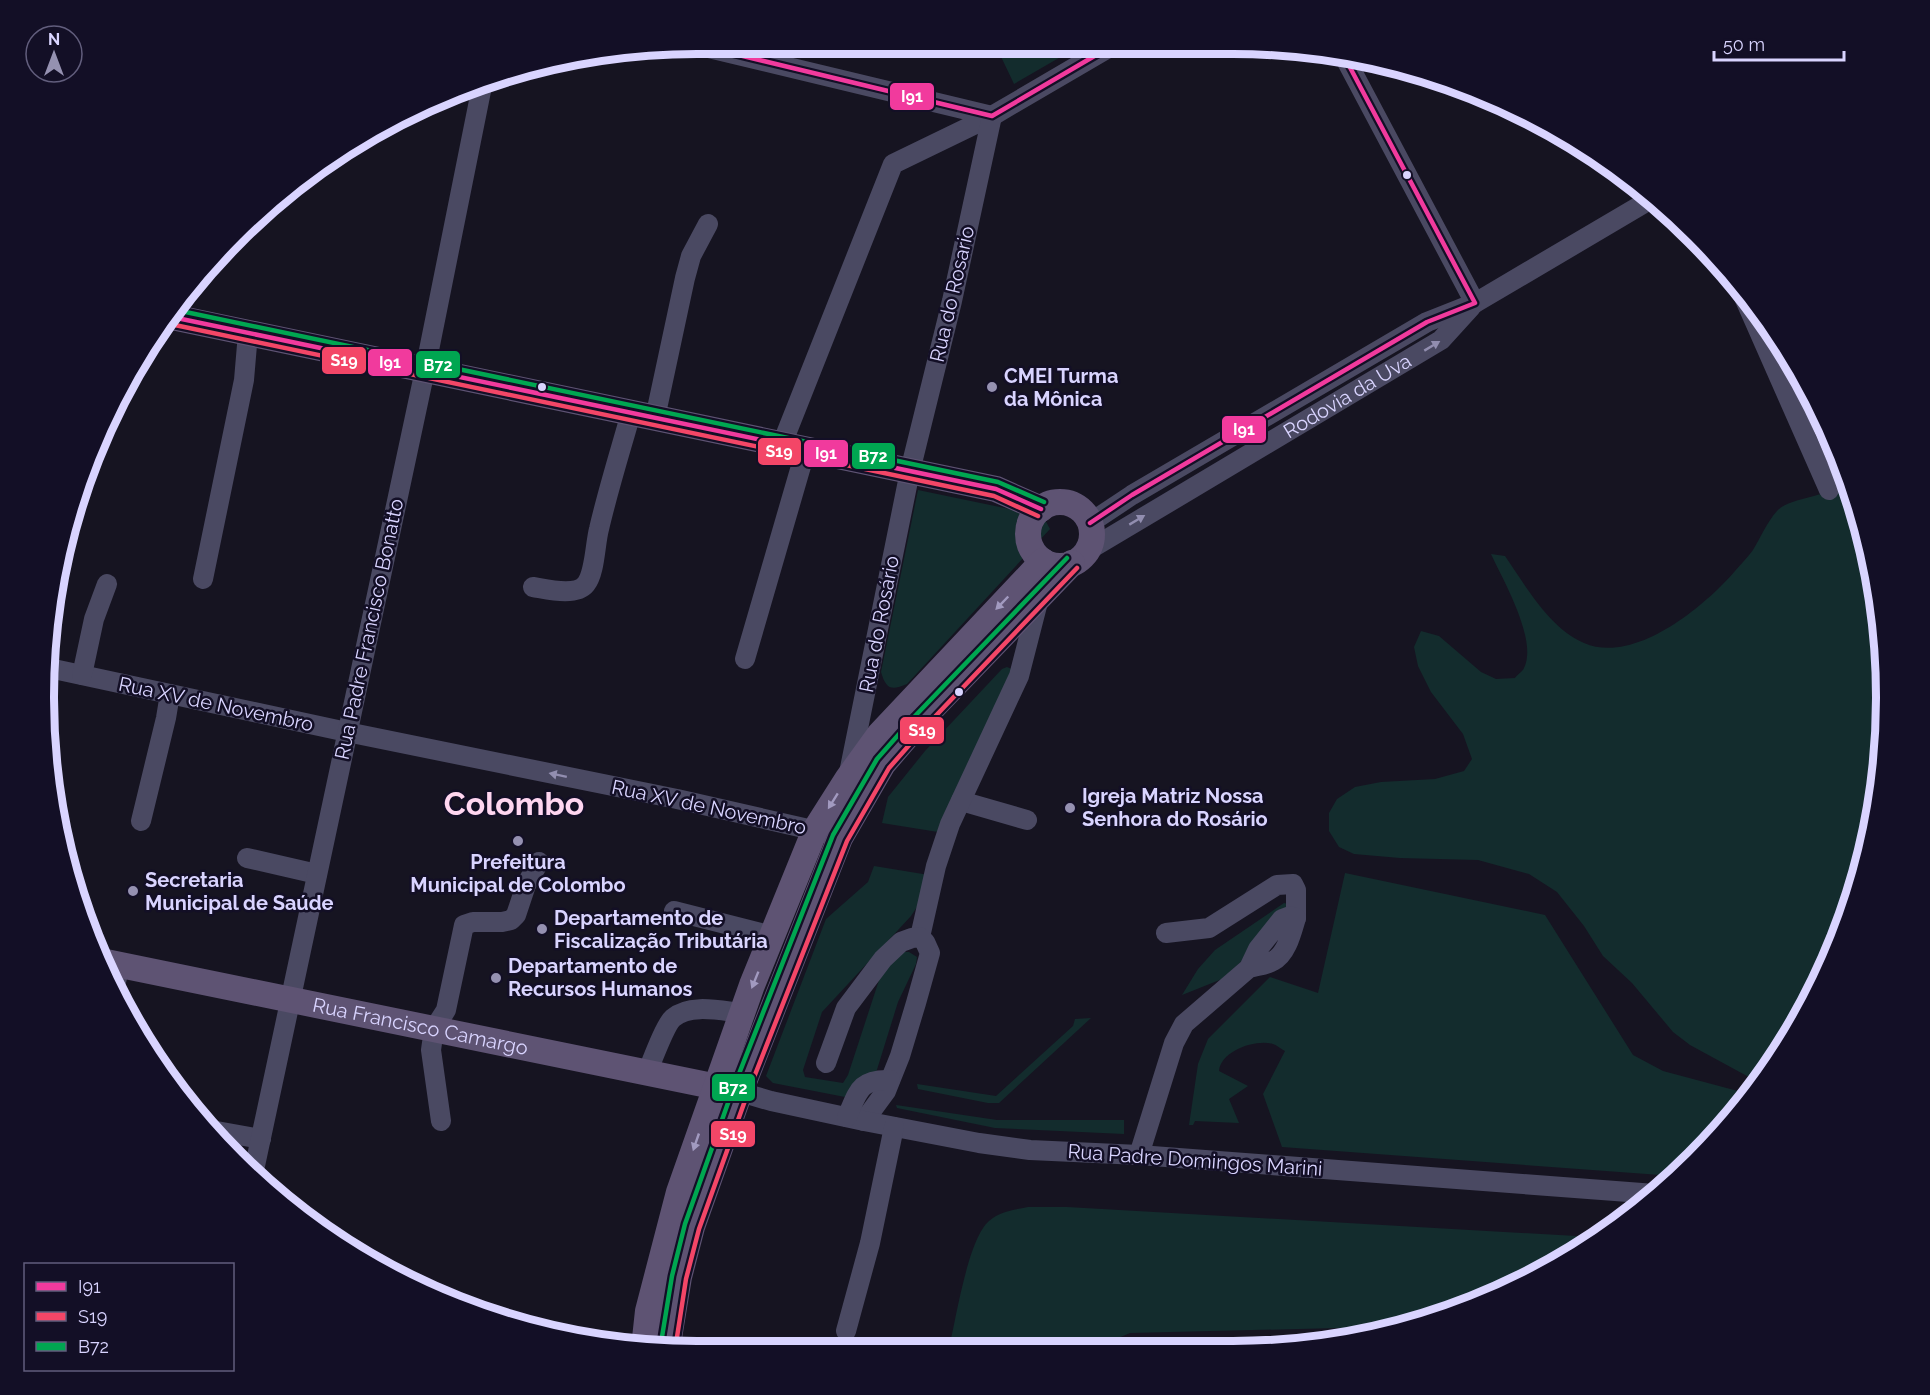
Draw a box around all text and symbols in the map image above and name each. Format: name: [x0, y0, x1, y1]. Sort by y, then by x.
north arrow: [24, 24, 84, 84]
scale bar: [1714, 24, 1844, 62]
text: N: [48, 30, 60, 49]
text: 50 m: [1723, 34, 1765, 55]
line badge: I91: [889, 82, 935, 111]
text: I91: [901, 87, 923, 106]
unlabelled marker: [1401, 169, 1413, 181]
street label: Rua do Rosario: [925, 224, 979, 364]
one-way arrow: [1424, 341, 1441, 351]
line badge: S19: [321, 346, 367, 375]
line badge: I91: [367, 348, 413, 377]
street label: Rodovia da Uva: [1279, 349, 1416, 443]
line badge: B72: [415, 350, 461, 379]
text: S19: [330, 351, 358, 370]
text: I91: [379, 353, 401, 372]
text: B72: [424, 356, 452, 375]
place label: CMEI Turma da Mônica: [1004, 364, 1118, 411]
marker: CMEI Turma da Mônica: [985, 380, 999, 394]
unlabelled marker: [536, 381, 548, 393]
line badge: I91: [1221, 415, 1267, 444]
text: I91: [1233, 420, 1255, 439]
line badge: S19: [757, 437, 802, 466]
line badge: I91: [803, 439, 849, 468]
text: S19: [765, 442, 793, 461]
line badge: B72: [851, 442, 896, 470]
text: I91: [815, 444, 837, 463]
text: B72: [859, 447, 887, 466]
street label: Rua Padre Francisco Bonatto: [330, 496, 408, 762]
one-way arrow: [1129, 515, 1146, 526]
street label: Rua do Rosário: [854, 554, 904, 694]
one-way arrow: [996, 595, 1010, 609]
street label: Rua XV de Novembro: [116, 672, 316, 736]
unlabelled marker: [953, 686, 965, 698]
line badge: S19: [899, 716, 945, 745]
text: S19: [908, 721, 936, 740]
one-way arrow: [548, 769, 567, 779]
street label: Rua XV de Novembro: [609, 775, 809, 839]
place label: Igreja Matriz Nossa Senhora do Rosário: [1082, 784, 1268, 831]
district label: Colombo: [444, 785, 584, 822]
one-way arrow: [827, 793, 838, 809]
marker: Igreja Matriz Nossa Senhora do Rosário: [1063, 801, 1077, 815]
marker: Prefeitura Municipal de Colombo: [511, 834, 525, 848]
place label: Prefeitura Municipal de Colombo: [410, 850, 626, 897]
place label: Secretaria Municipal de Saúde: [145, 868, 334, 915]
marker: Secretaria Municipal de Saúde: [126, 884, 140, 898]
place label: Departamento de Fiscalização Tributária: [554, 906, 768, 953]
marker: Departamento de Fiscalização Tributária: [535, 922, 549, 936]
place label: Departamento de Recursos Humanos: [508, 954, 693, 1001]
marker: Departamento de Recursos Humanos: [489, 971, 503, 985]
one-way arrow: [750, 971, 760, 989]
street label: Rua Francisco Camargo: [311, 993, 530, 1060]
line badge: B72: [711, 1073, 756, 1102]
text: B72: [719, 1079, 747, 1098]
line badge: S19: [710, 1120, 756, 1148]
text: S19: [719, 1125, 747, 1144]
one-way arrow: [691, 1133, 701, 1151]
street label: Rua Padre Domingos Marini: [1067, 1139, 1323, 1181]
legend: [24, 1263, 234, 1371]
text: I91: [78, 1276, 101, 1297]
text: S19: [78, 1306, 107, 1327]
text: B72: [78, 1336, 109, 1357]

